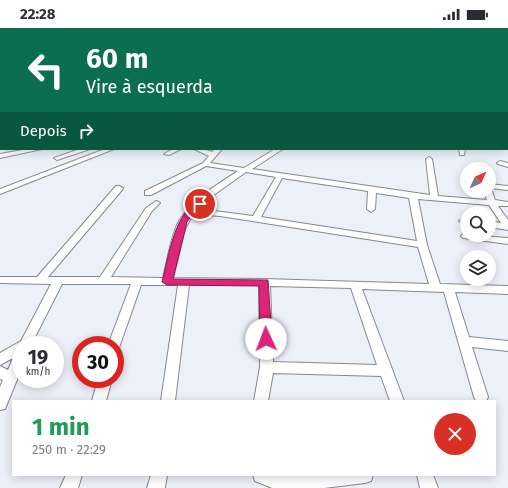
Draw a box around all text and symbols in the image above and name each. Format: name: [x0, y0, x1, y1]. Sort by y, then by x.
text: 22:28: [20, 5, 56, 23]
text: 60 m: [86, 42, 148, 75]
icon: left: [20, 44, 72, 96]
text: Vire à esquerda: [86, 76, 213, 98]
icon: right: [75, 120, 97, 142]
text: Depois: [20, 122, 67, 140]
north arrow: [460, 162, 496, 198]
map controls: [460, 162, 496, 286]
pin: [183, 187, 217, 221]
icon: arrive: [189, 193, 211, 215]
button: search: [460, 206, 496, 242]
button: layers: [460, 250, 496, 286]
position arrow: [245, 318, 287, 360]
speed limit sign: 30: [72, 336, 124, 388]
text: 19: [28, 345, 48, 369]
text: km/h: [26, 366, 50, 378]
text: 1 min: [32, 413, 90, 441]
button: close: [434, 413, 476, 455]
text: 250 m · 22:29: [32, 442, 106, 457]

